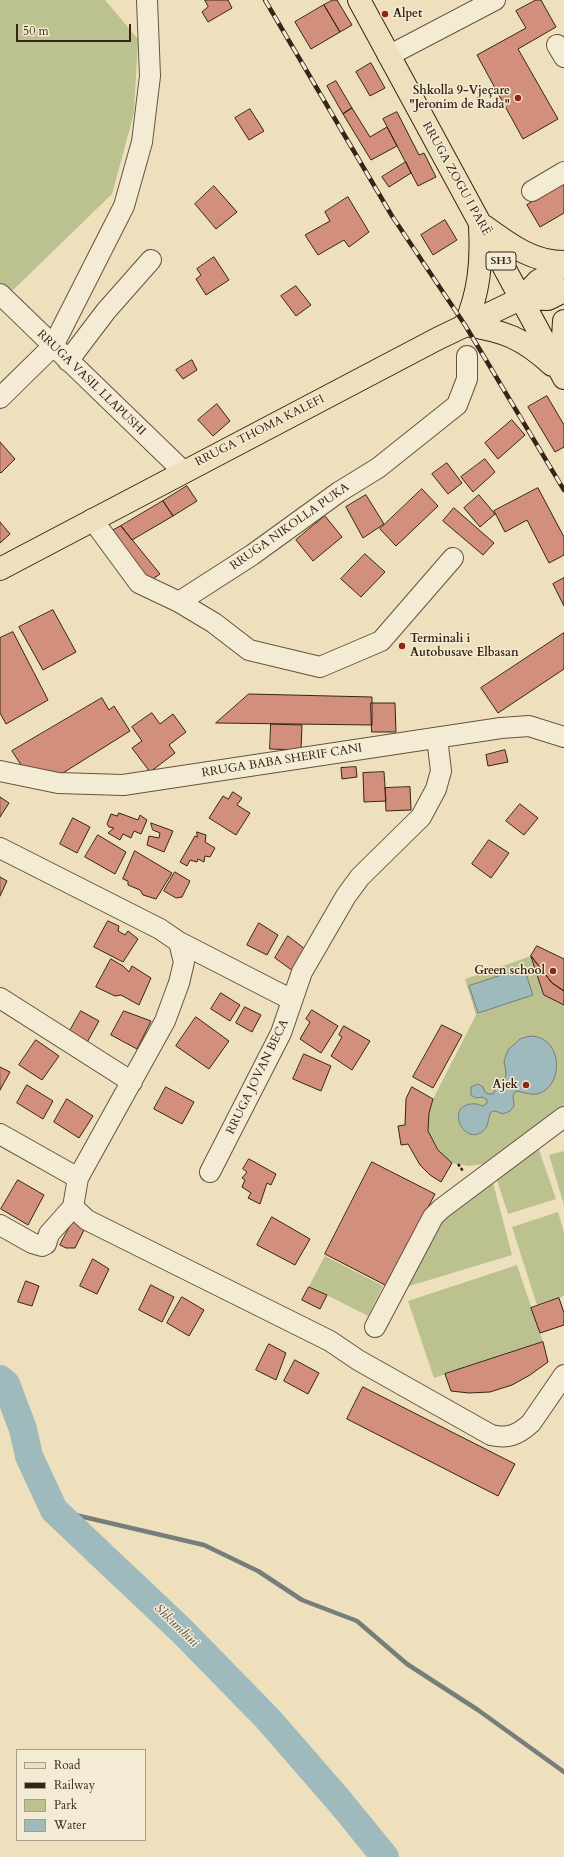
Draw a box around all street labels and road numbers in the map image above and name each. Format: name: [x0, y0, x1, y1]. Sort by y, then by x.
street label: RRUGA ZOGU I PARË: [419, 120, 493, 238]
road number: SH3: [486, 252, 516, 270]
street label: RRUGA VASIL LLAPUSHI: [34, 327, 148, 439]
street label: RRUGA THOMA KALEFI: [193, 392, 327, 470]
street label: RRUGA NIKOLLA PUKA: [228, 480, 352, 574]
street label: RRUGA BABA SHERIF CANI: [201, 741, 363, 781]
street label: RRUGA JOVAN BECA: [224, 1017, 292, 1137]

